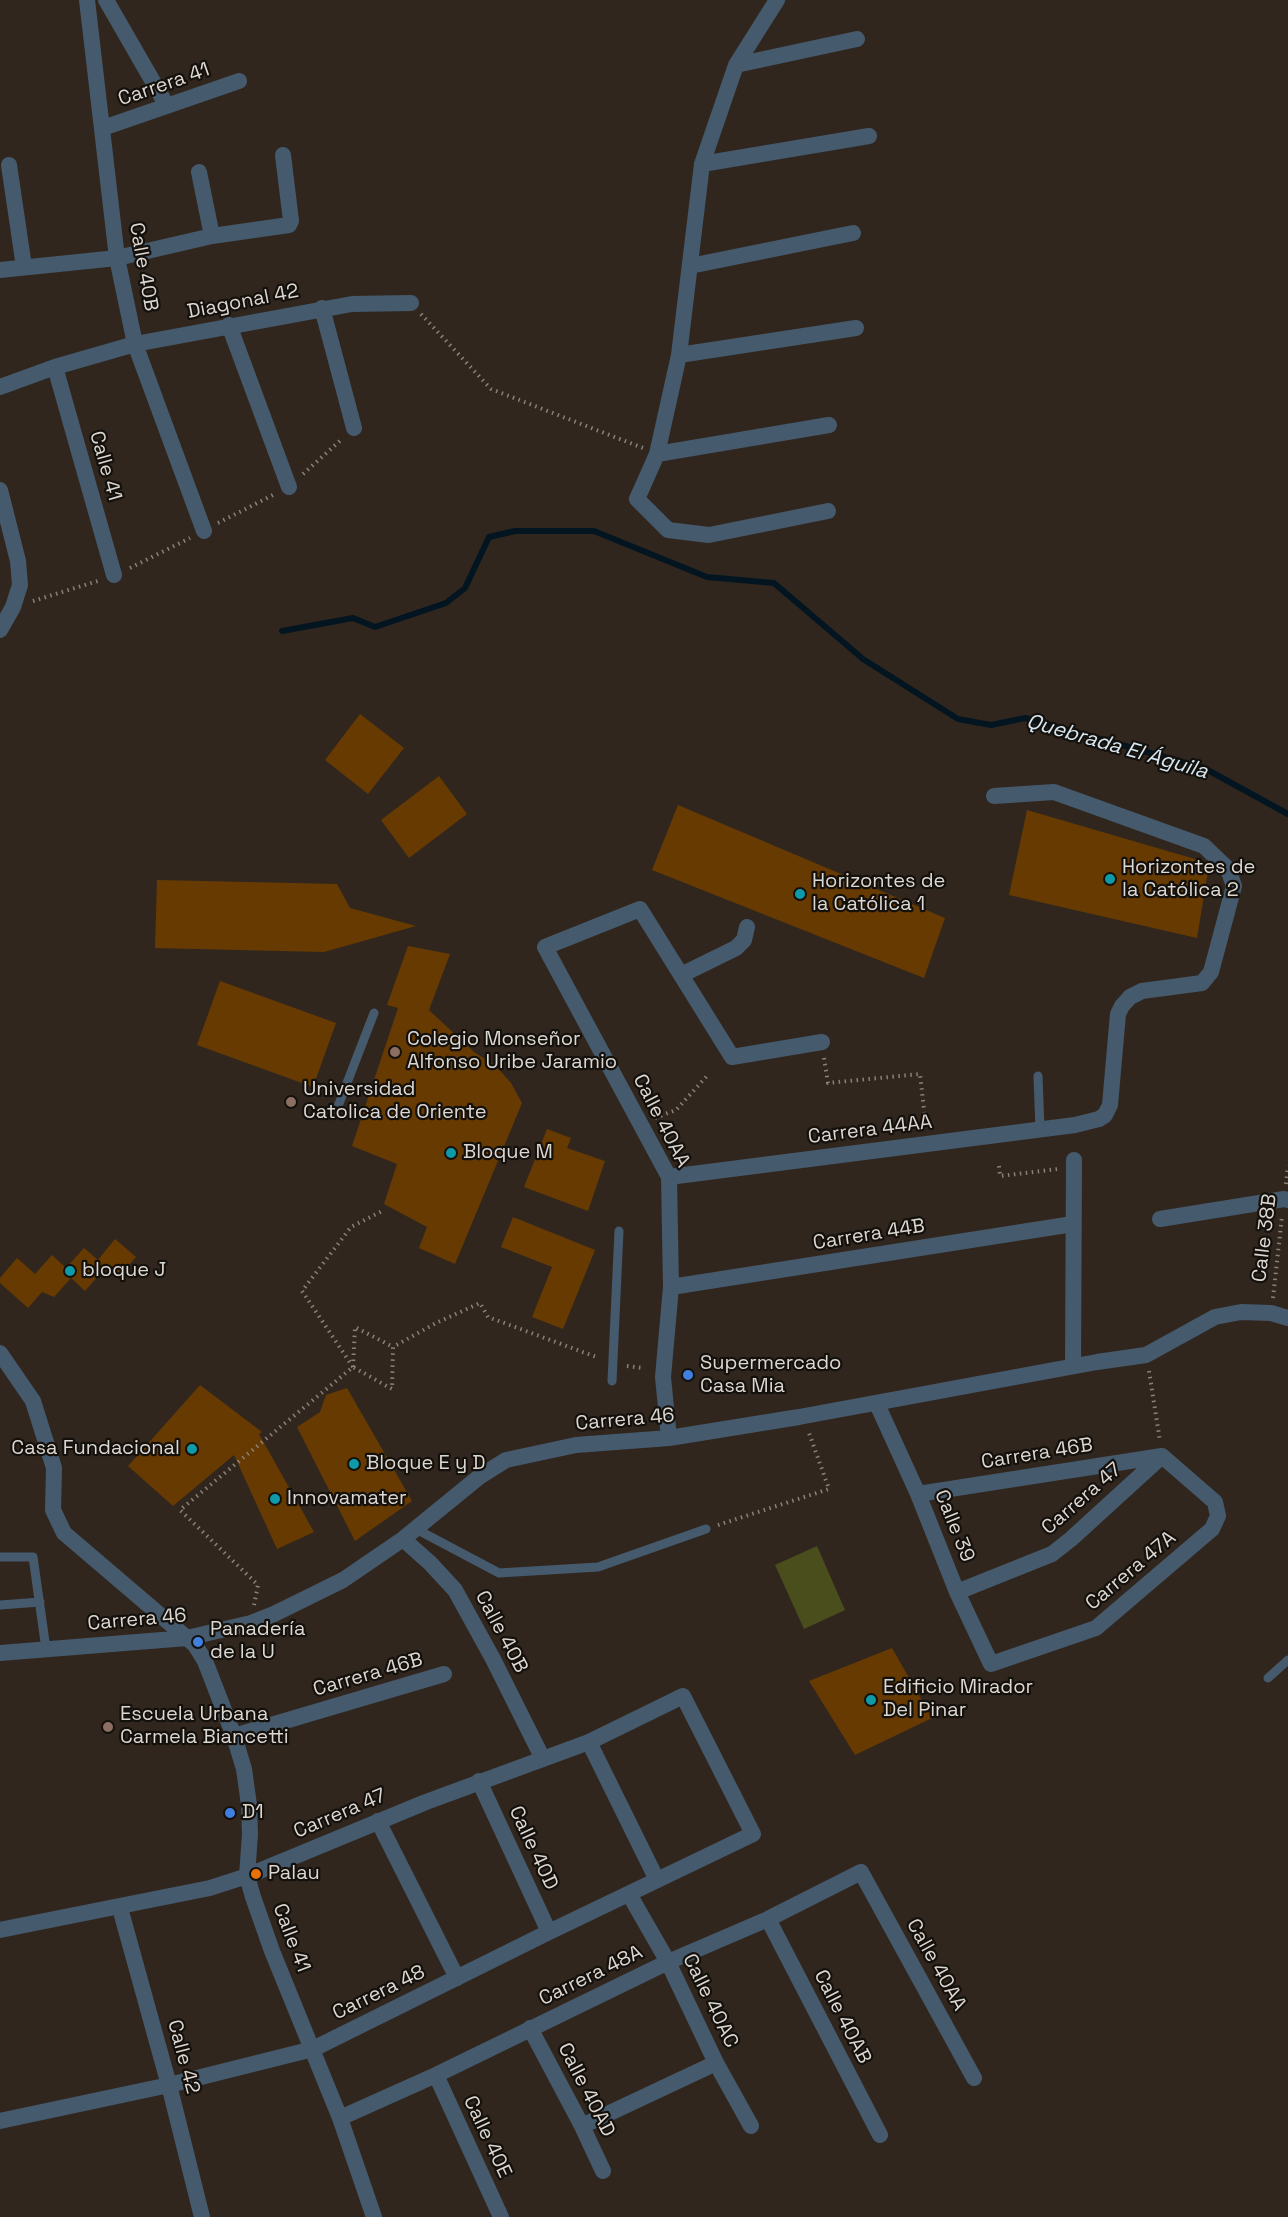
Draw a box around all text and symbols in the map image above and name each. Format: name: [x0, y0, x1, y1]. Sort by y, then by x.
street label: Carrera 41: [115, 58, 213, 112]
street label: Calle 40B: [123, 221, 163, 313]
street label: Diagonal 42: [185, 279, 301, 325]
street label: Calle 41: [84, 428, 126, 504]
water label: Quebrada El Águila: [1023, 709, 1211, 785]
place label: Horizontes de la Católica 2: [1122, 856, 1255, 903]
place label: Horizontes de la Católica 1: [812, 870, 945, 917]
marker: Horizontes de la Católica 2: [1103, 872, 1117, 886]
marker: Horizontes de la Católica 1: [793, 887, 807, 901]
place label: Colegio Monseñor Alfonso Uribe Jaramio: [407, 1028, 617, 1075]
marker: Colegio Monseñor Alfonso Uribe Jaramio: [388, 1045, 402, 1059]
street label: Calle 40AA: [627, 1070, 695, 1172]
place label: Universidad Catolica de Oriente: [303, 1078, 486, 1125]
marker: Universidad Catolica de Oriente: [284, 1095, 298, 1109]
street label: Carrera 44AA: [807, 1110, 933, 1150]
place label: Bloque M: [463, 1141, 553, 1165]
marker: Bloque M: [444, 1146, 458, 1160]
street label: Calle 38B: [1248, 1192, 1282, 1284]
street label: Carrera 44B: [811, 1214, 927, 1256]
place label: bloque J: [82, 1259, 166, 1283]
marker: bloque J: [63, 1264, 77, 1278]
place label: Supermercado Casa Mia: [700, 1352, 841, 1399]
marker: Supermercado Casa Mia: [681, 1368, 695, 1382]
street label: Carrera 46: [574, 1404, 676, 1436]
street label: Carrera 46B: [979, 1433, 1095, 1475]
place label: Casa Fundacional: [11, 1437, 180, 1461]
marker: Casa Fundacional: [185, 1442, 199, 1456]
place label: Bloque E y D: [366, 1452, 486, 1476]
marker: Bloque E y D: [347, 1457, 361, 1471]
street label: Carrera 47: [1037, 1458, 1127, 1540]
place label: Innovamater: [287, 1487, 407, 1511]
street label: Calle 39: [929, 1487, 979, 1565]
marker: Innovamater: [268, 1492, 282, 1506]
street label: Carrera 47A: [1081, 1526, 1181, 1616]
street label: Calle 40B: [469, 1587, 533, 1677]
street label: Carrera 46: [86, 1604, 188, 1636]
place label: Panadería de la U: [210, 1618, 305, 1665]
marker: Panadería de la U: [191, 1635, 205, 1649]
street label: Carrera 46B: [311, 1648, 425, 1702]
place label: Edificio Mirador Del Pinar: [883, 1676, 1033, 1723]
marker: Edificio Mirador Del Pinar: [864, 1693, 878, 1707]
place label: Escuela Urbana Carmela Biancetti: [120, 1703, 289, 1750]
marker: Escuela Urbana Carmela Biancetti: [101, 1720, 115, 1734]
street label: Carrera 47: [290, 1784, 390, 1844]
place label: D1: [242, 1801, 264, 1825]
street label: Calle 40D: [503, 1802, 563, 1894]
marker: D1: [223, 1806, 237, 1820]
place label: Palau: [268, 1862, 320, 1886]
marker: Palau: [249, 1867, 263, 1881]
street label: Calle 41: [267, 1900, 315, 1976]
street label: Calle 40AA: [901, 1915, 971, 2015]
street label: Carrera 48A: [535, 1941, 647, 2011]
street label: Calle 40AC: [677, 1950, 743, 2052]
street label: Carrera 48: [329, 1960, 429, 2026]
street label: Calle 40AB: [808, 1966, 876, 2068]
street label: Calle 42: [162, 2017, 204, 2097]
street label: Calle 40AD: [552, 2039, 620, 2141]
street label: Calle 40E: [458, 2092, 516, 2182]

